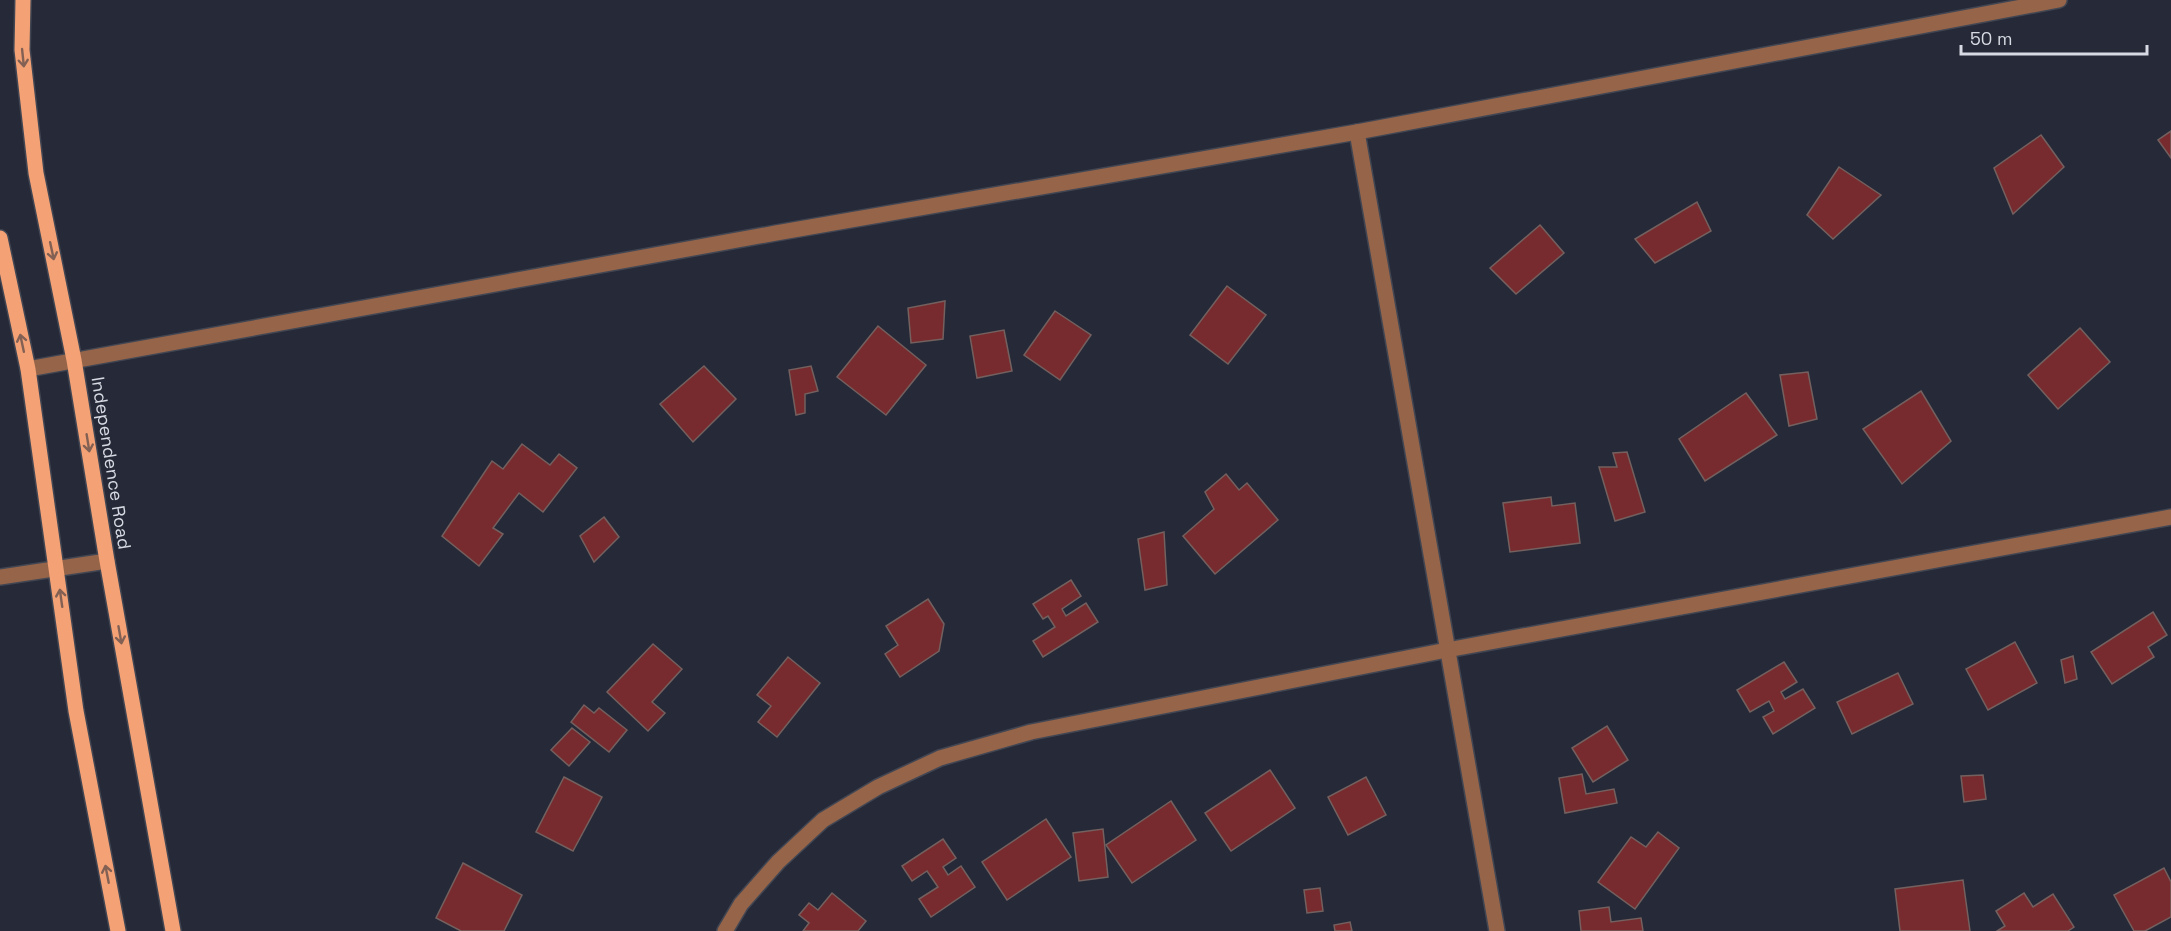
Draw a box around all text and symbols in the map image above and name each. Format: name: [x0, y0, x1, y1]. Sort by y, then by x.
scale bar: [1961, 18, 2147, 56]
text: 50 m: [1970, 27, 2012, 50]
one-way arrow: [18, 48, 29, 68]
one-way arrow: [47, 241, 58, 260]
one-way arrow: [16, 334, 28, 353]
street label: Independence Road: [86, 375, 136, 551]
one-way arrow: [82, 432, 93, 452]
one-way arrow: [55, 589, 66, 609]
one-way arrow: [115, 625, 126, 644]
one-way arrow: [101, 864, 112, 884]

